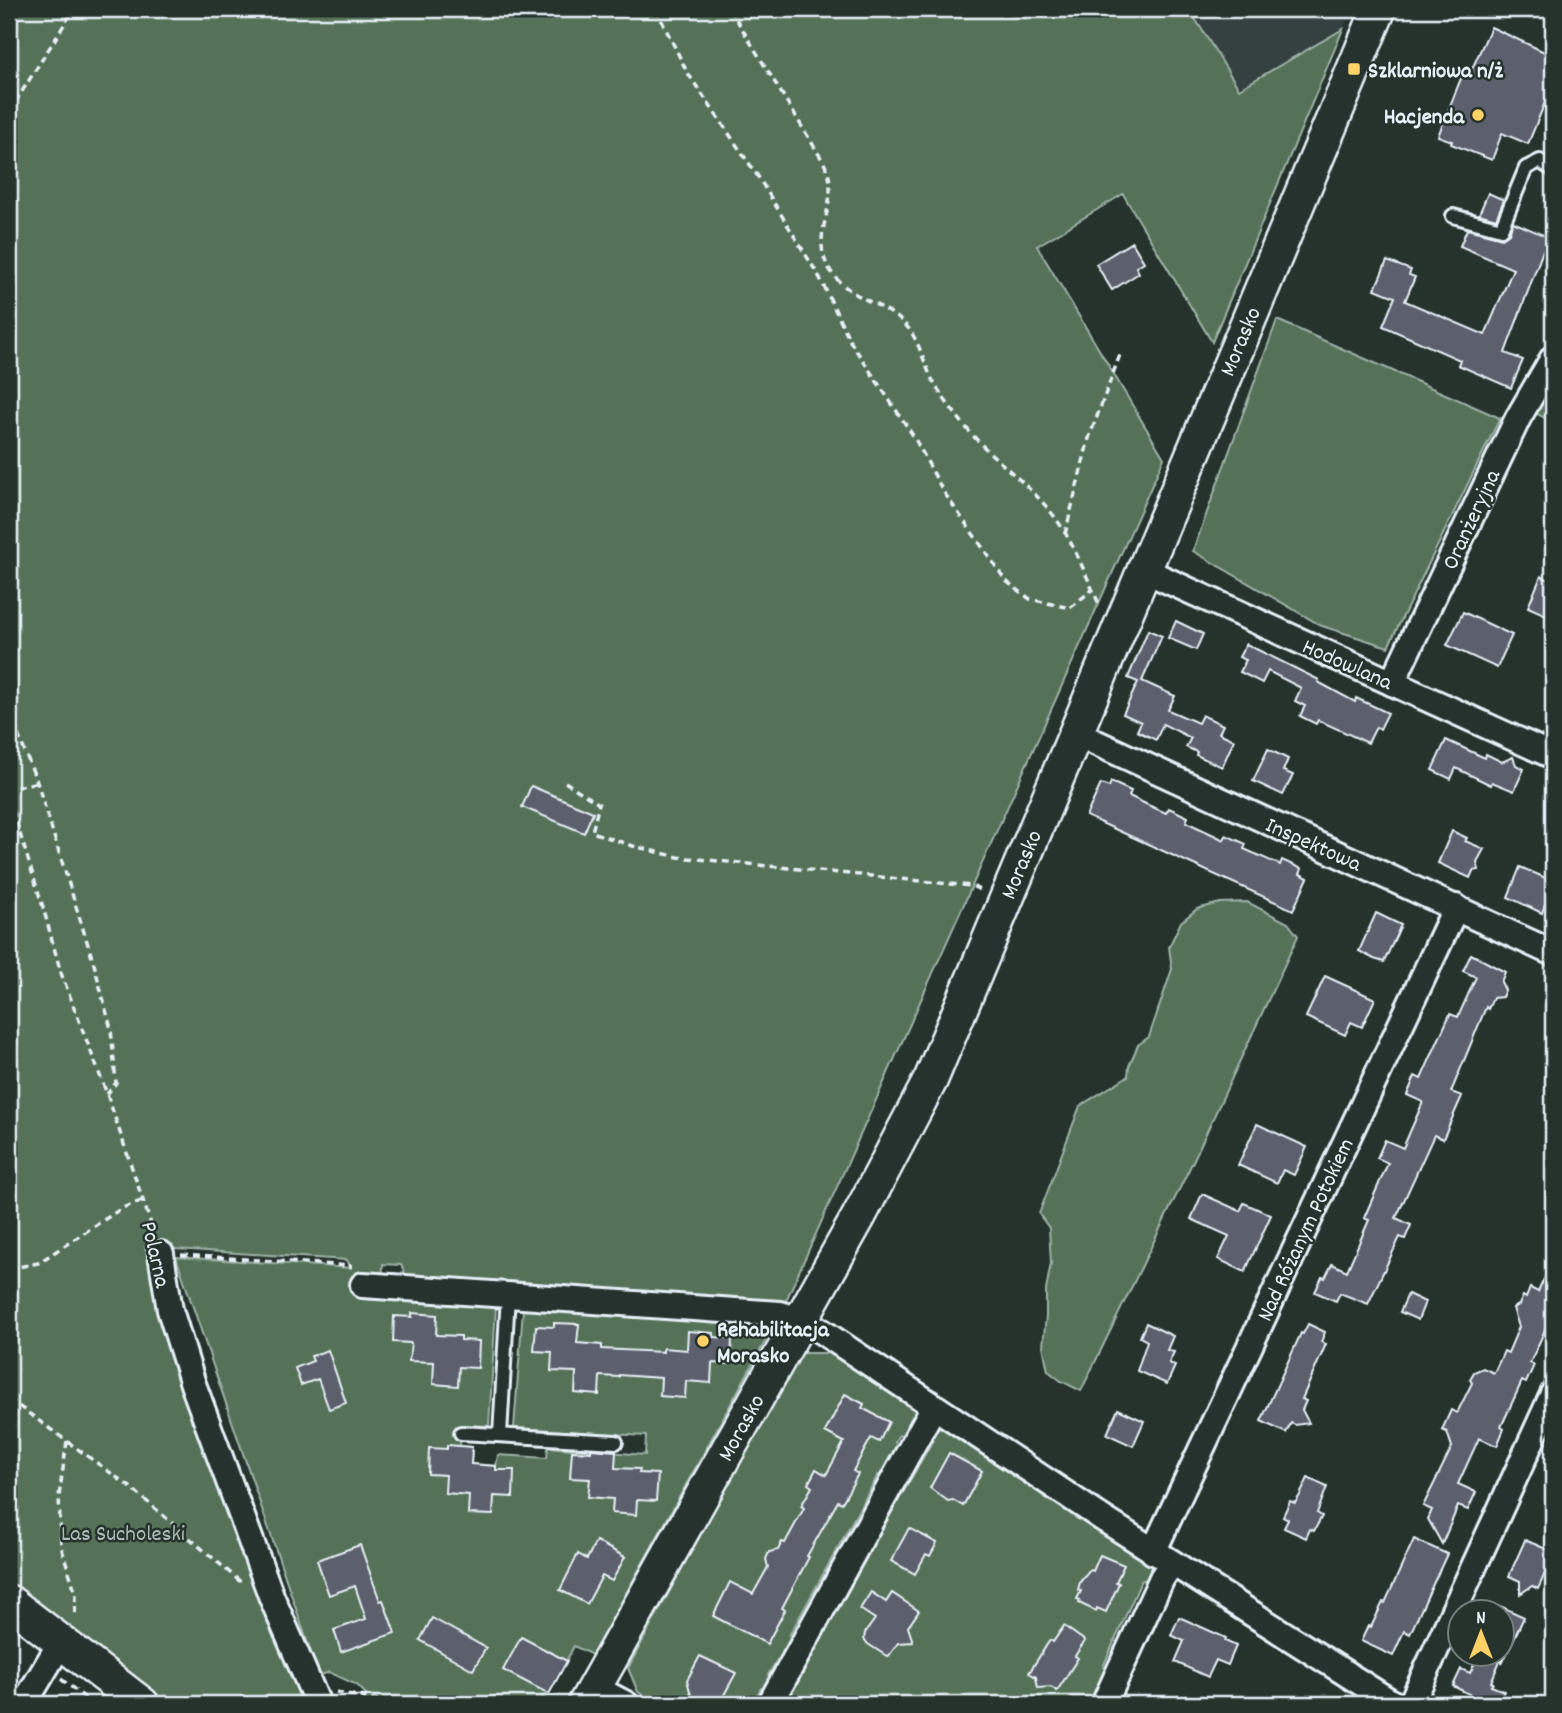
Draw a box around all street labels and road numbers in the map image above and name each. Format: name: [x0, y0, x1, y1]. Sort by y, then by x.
street label: Morasko: [1213, 303, 1272, 382]
street label: Oranżeryjna: [1436, 464, 1511, 576]
street label: Hodowlana: [1296, 632, 1398, 701]
street label: Inspektowa: [1259, 810, 1367, 882]
street label: Morasko: [994, 826, 1053, 905]
street label: Nad Różanym Potokiem: [1250, 1133, 1364, 1328]
street label: Polarna: [130, 1218, 177, 1292]
street label: Morasko: [711, 1389, 775, 1468]

